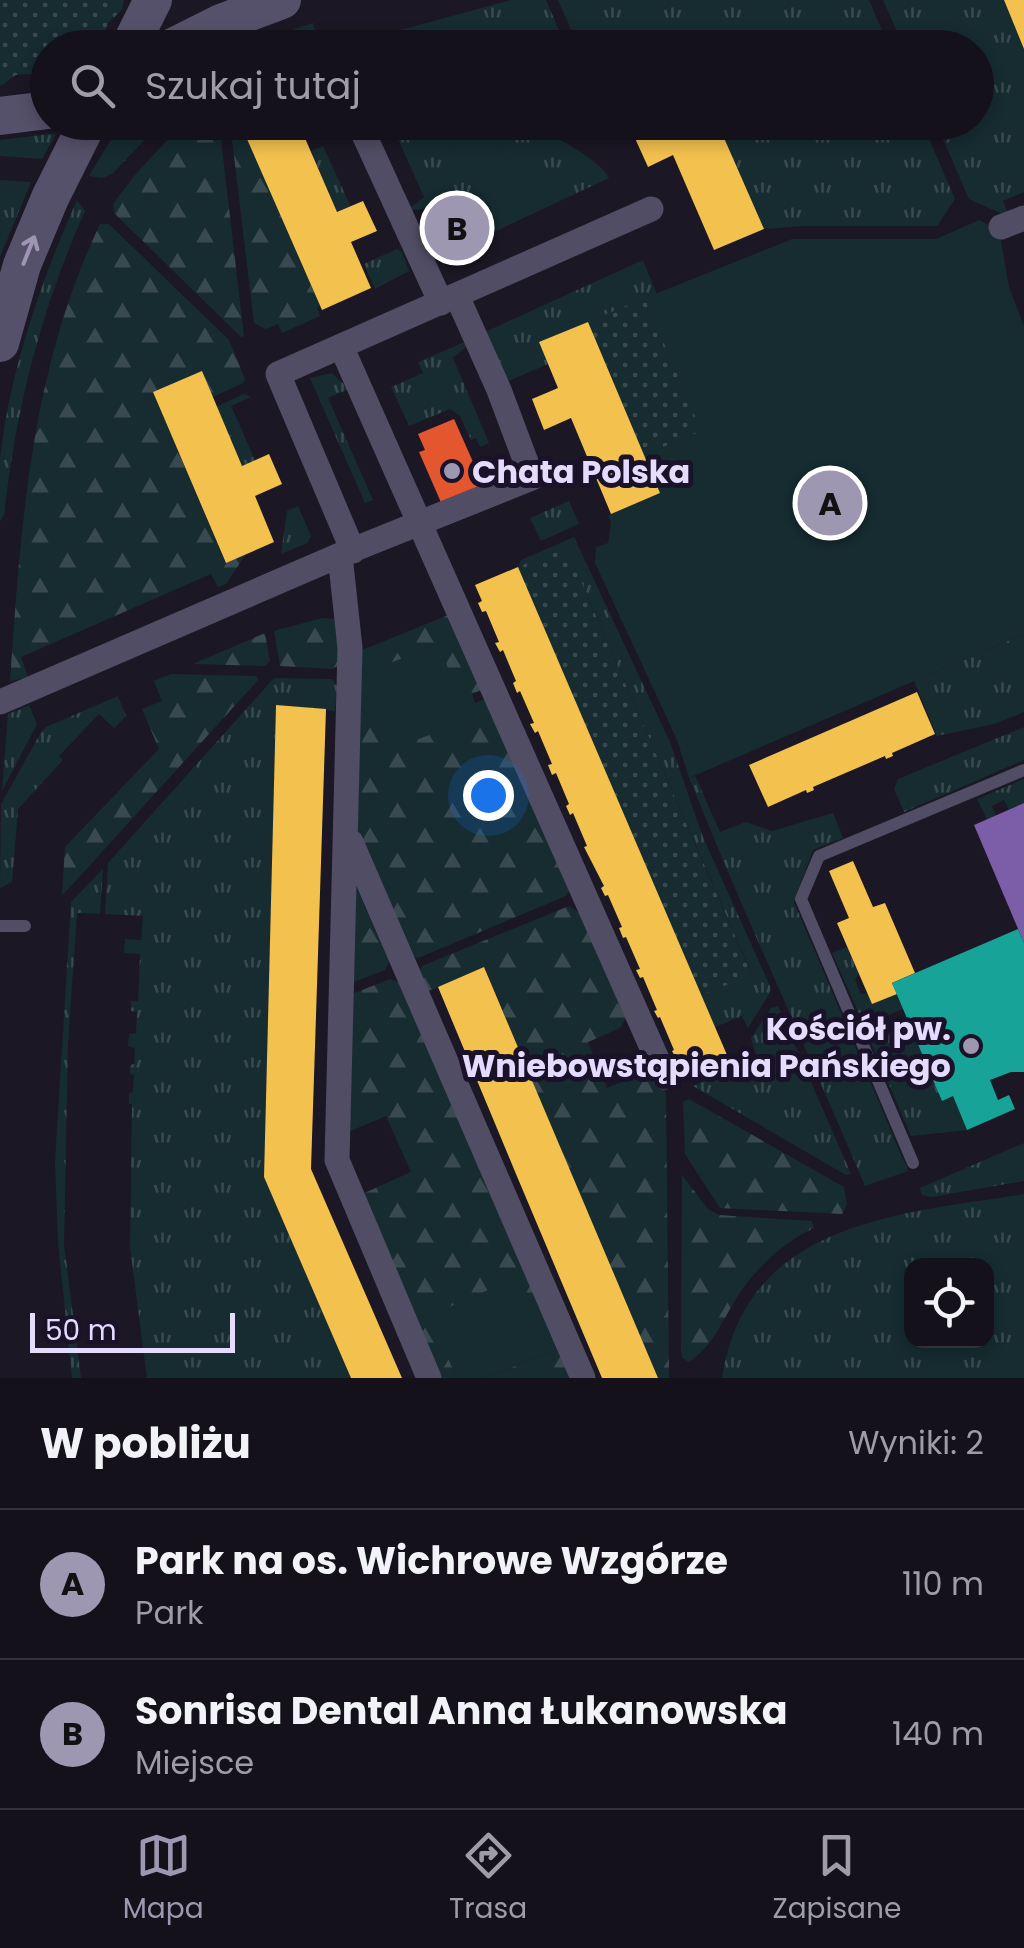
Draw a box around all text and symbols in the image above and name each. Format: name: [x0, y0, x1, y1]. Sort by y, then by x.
search box: [30, 30, 994, 140]
icon: search: [65, 58, 120, 113]
text: Szukaj tutaj: [145, 59, 361, 112]
pin: B: [424, 190, 490, 266]
one-way arrow: [21, 235, 39, 266]
place label: Chata Polska: [472, 449, 690, 494]
marker: Chata Polska: [441, 460, 463, 482]
pin: A: [798, 466, 862, 540]
your location: [463, 770, 514, 821]
place label: Kościół pw. Wniebowstąpienia Pańskiego: [462, 1006, 951, 1088]
marker: Kościół pw. Wniebowstąpienia Pańskiego: [960, 1035, 982, 1057]
map controls: [904, 1258, 994, 1348]
button: locate: [904, 1258, 994, 1348]
scale bar: [30, 1308, 235, 1352]
text: 50 m: [45, 1311, 116, 1350]
text: W pobliżu: [40, 1414, 251, 1473]
text: Wyniki: 2: [848, 1420, 984, 1465]
text: Park na os. Wichrowe Wzgórze: [135, 1534, 728, 1587]
text: A: [61, 1561, 84, 1606]
text: 110 m: [902, 1561, 984, 1606]
text: Park: [135, 1590, 204, 1635]
text: Sonrisa Dental Anna Łukanowska: [135, 1684, 788, 1737]
text: B: [62, 1711, 83, 1756]
text: 140 m: [892, 1711, 984, 1756]
text: Miejsce: [135, 1740, 254, 1785]
tab: Mapa: [123, 1828, 204, 1930]
tab: Trasa: [449, 1828, 527, 1930]
tab: Zapisane: [773, 1828, 901, 1930]

